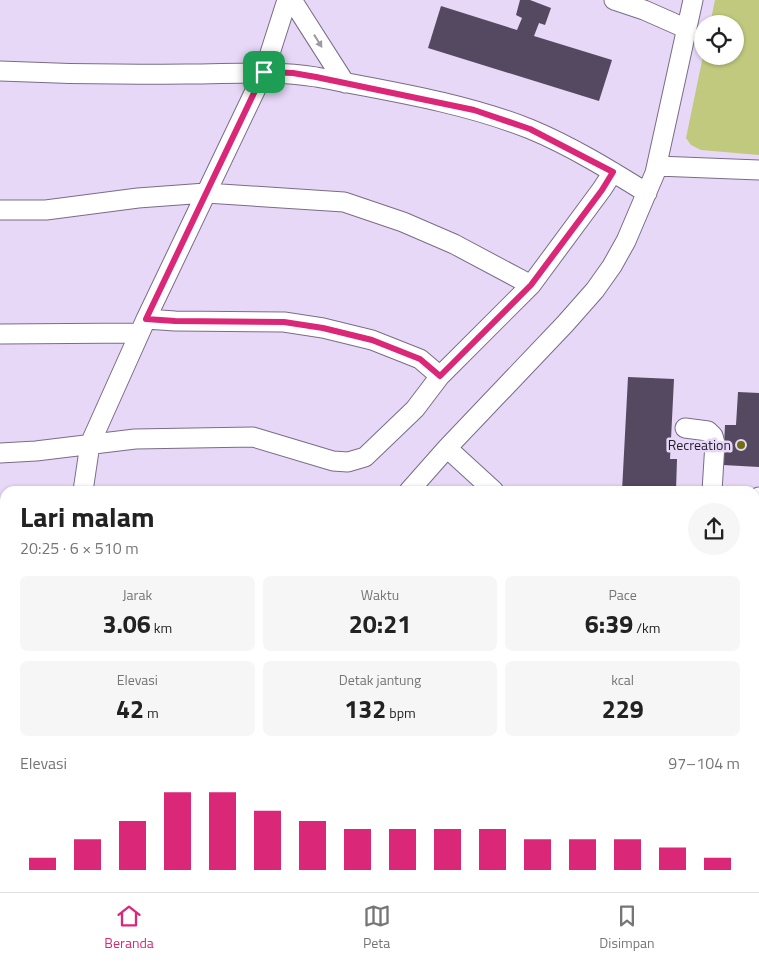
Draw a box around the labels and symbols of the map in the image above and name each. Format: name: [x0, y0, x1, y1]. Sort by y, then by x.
one-way arrow: [313, 35, 323, 48]
pin: [243, 51, 285, 93]
place label: Recreation: [668, 434, 731, 455]
marker: Recreation: [735, 439, 747, 451]

